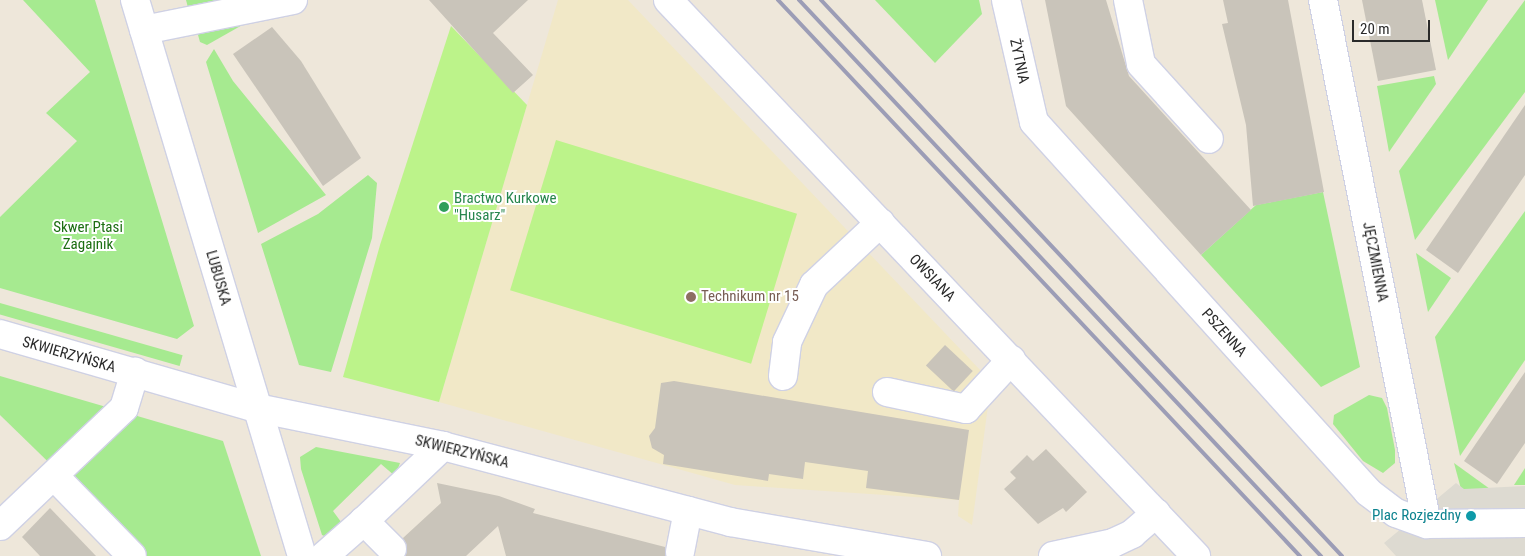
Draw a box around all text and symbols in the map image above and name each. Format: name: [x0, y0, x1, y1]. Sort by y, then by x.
scale bar: [1355, 10, 1432, 42]
text: 20 m: [1360, 20, 1390, 38]
street label: ŻYTNIA: [1005, 37, 1033, 85]
place label: Bractwo Kurkowe "Husarz": [454, 189, 557, 224]
marker: Bractwo Kurkowe "Husarz": [438, 201, 450, 213]
park label: Skwer Ptasi Zagajnik: [53, 218, 123, 253]
street label: JĘCZMIENNA: [1358, 221, 1392, 303]
street label: LUBUSKA: [202, 248, 234, 308]
street label: OWSIANA: [905, 251, 959, 305]
place label: Technikum nr 15: [701, 288, 799, 306]
marker: Technikum nr 15: [685, 291, 697, 303]
street label: PSZENNA: [1198, 305, 1250, 361]
street label: SKWIERZYŃSKA: [20, 333, 118, 377]
street label: SKWIERZYŃSKA: [413, 432, 511, 472]
place label: Plac Rozjezdny: [1372, 507, 1461, 525]
marker: Plac Rozjezdny: [1465, 510, 1477, 522]

